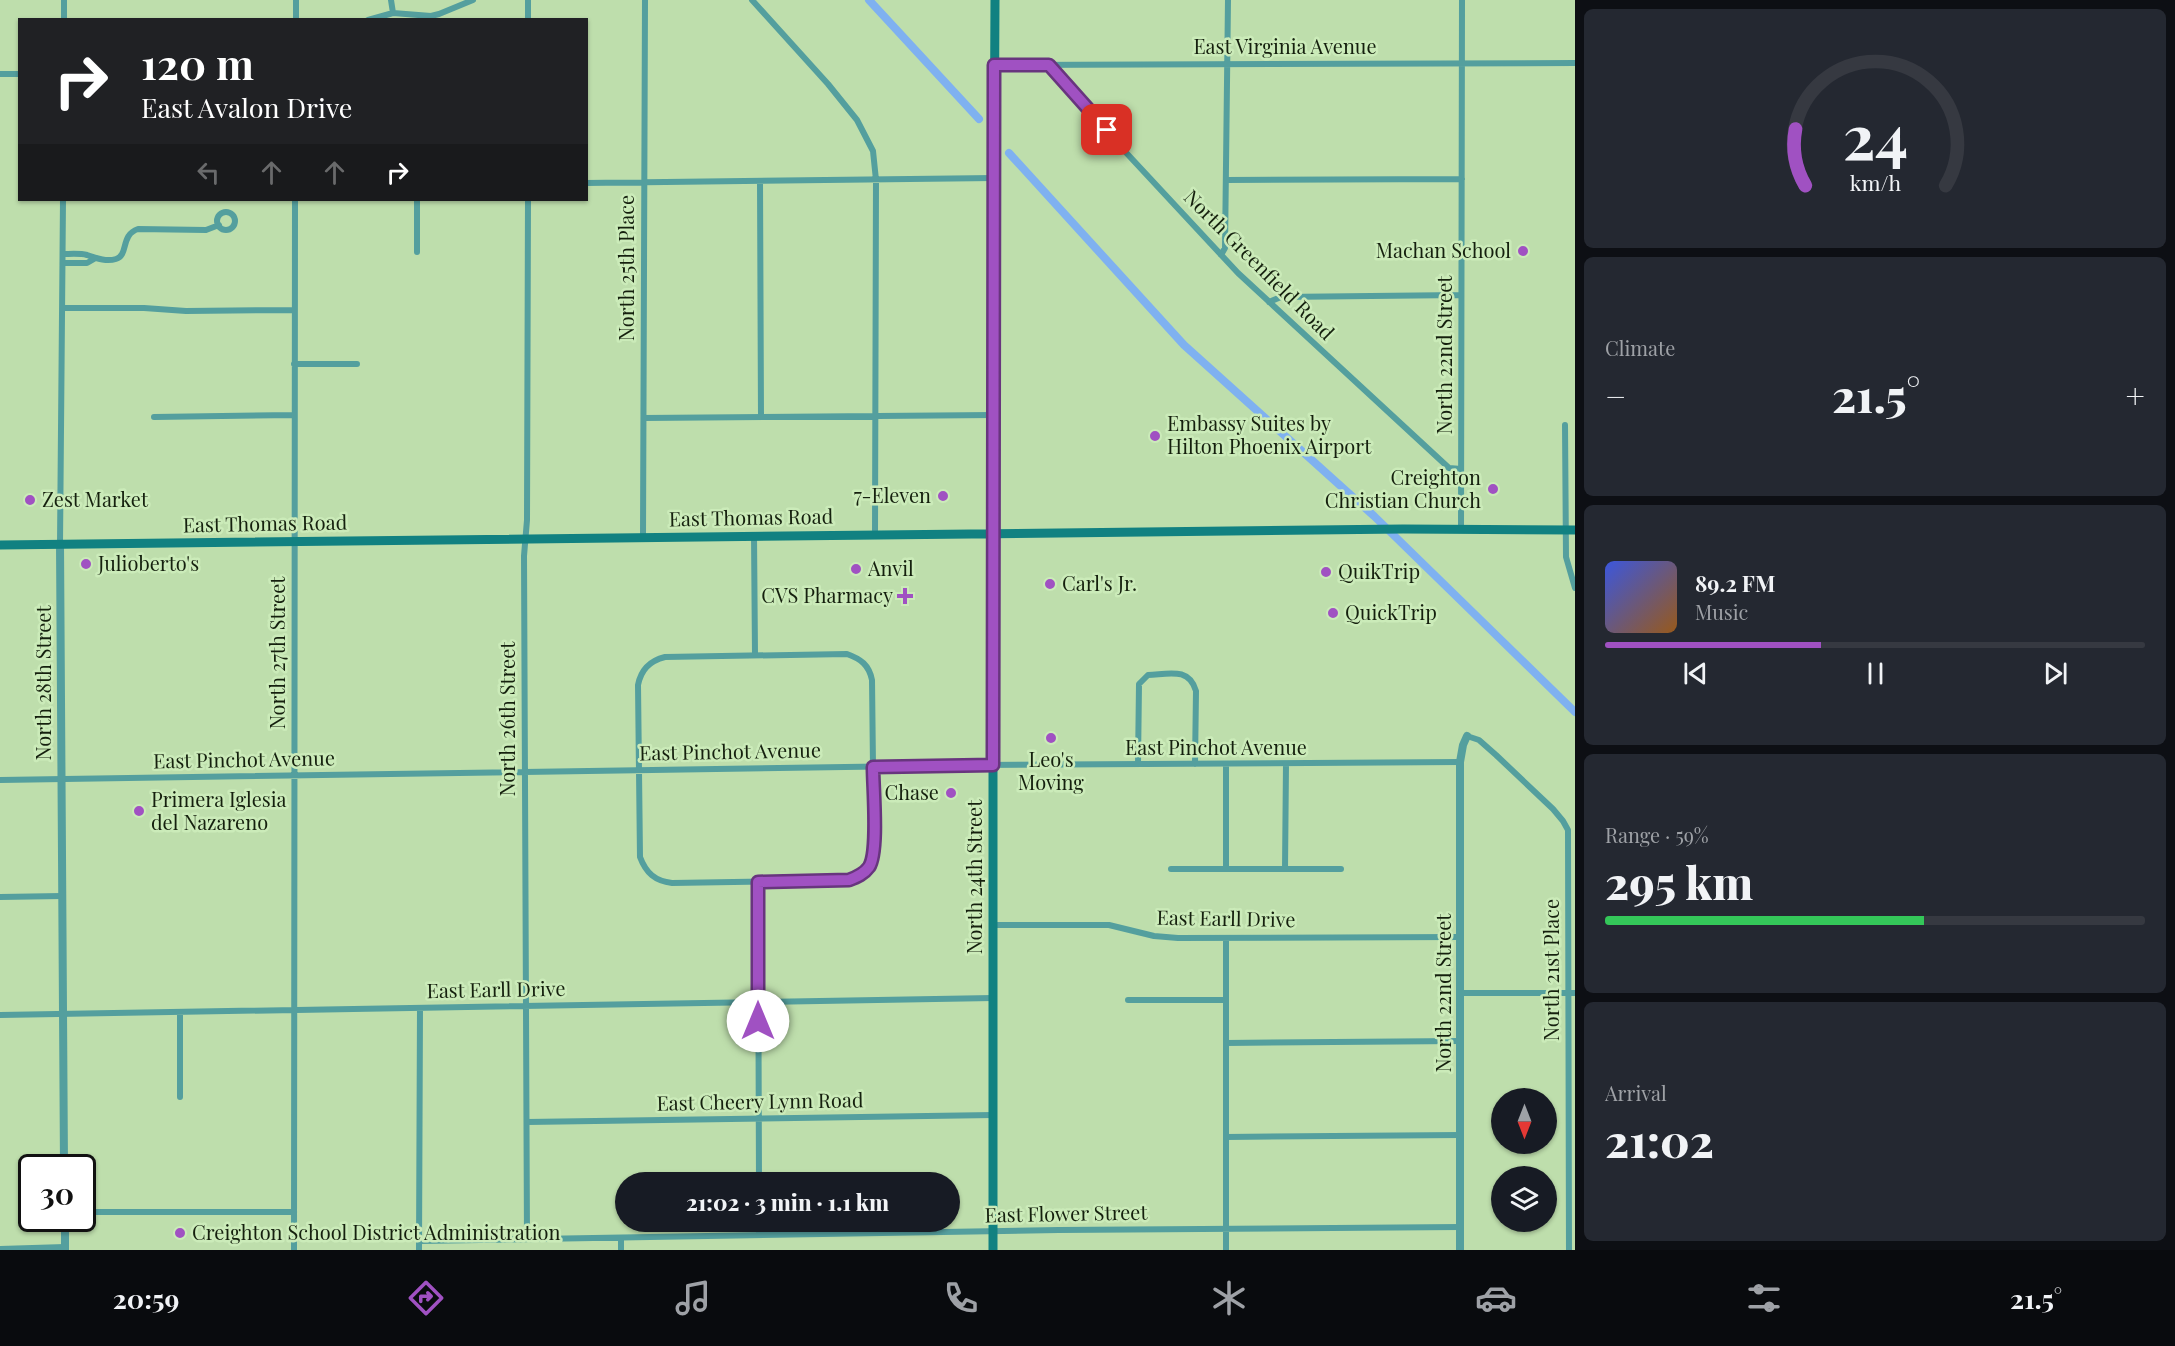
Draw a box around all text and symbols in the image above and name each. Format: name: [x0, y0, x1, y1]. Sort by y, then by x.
street label: East Virginia Avenue: [1193, 32, 1377, 59]
text: 120 m: [141, 35, 254, 91]
icon: right: [42, 42, 120, 120]
text: East Avalon Drive: [141, 89, 353, 125]
text: 24: [1842, 92, 1908, 176]
pin: [1081, 104, 1132, 155]
icon: arrive: [1090, 113, 1123, 146]
icon: left: [192, 156, 225, 189]
icon: ahead: [255, 156, 288, 189]
icon: ahead: [318, 156, 351, 189]
icon: right: [381, 156, 414, 189]
text: km/h: [1849, 168, 1901, 196]
street label: North Greenfield Road: [1179, 183, 1341, 345]
street label: North 25th Place: [612, 195, 639, 341]
place label: Machan School: [1376, 236, 1511, 263]
marker: Machan School: [1516, 244, 1530, 258]
street label: North 22nd Street: [1430, 275, 1457, 434]
text: Climate: [1605, 334, 1675, 361]
text: 21.5°: [1832, 364, 1920, 424]
text: −: [1605, 373, 1626, 417]
text: +: [2126, 373, 2145, 417]
place label: Embassy Suites by Hilton Phoenix Airport: [1167, 409, 1372, 459]
marker: Embassy Suites by Hilton Phoenix Airport: [1148, 429, 1162, 443]
place label: Creighton Christian Church: [1325, 463, 1481, 513]
place label: 7-Eleven: [854, 481, 931, 508]
marker: Creighton Christian Church: [1486, 482, 1500, 496]
place label: Zest Market: [42, 485, 149, 512]
marker: 7-Eleven: [936, 489, 950, 503]
marker: Zest Market: [23, 493, 37, 507]
street label: East Thomas Road: [669, 502, 834, 531]
street label: East Thomas Road: [183, 508, 348, 537]
place label: Julioberto's: [97, 549, 199, 576]
place label: Anvil: [867, 554, 914, 581]
marker: Julioberto's: [79, 557, 93, 571]
place label: QuikTrip: [1338, 557, 1420, 584]
marker: Anvil: [849, 562, 863, 576]
marker: QuikTrip: [1319, 565, 1333, 579]
text: 89.2 FM: [1695, 568, 1775, 598]
place label: Carl's Jr.: [1062, 569, 1137, 596]
street label: North 27th Street: [263, 576, 290, 729]
marker: Carl's Jr.: [1043, 577, 1057, 591]
place label: CVS Pharmacy: [761, 581, 893, 608]
marker: CVS Pharmacy: [898, 589, 912, 603]
place label: QuickTrip: [1345, 598, 1437, 625]
text: Music: [1695, 598, 1748, 625]
street label: North 28th Street: [29, 605, 56, 760]
marker: QuickTrip: [1326, 606, 1340, 620]
street label: North 26th Street: [493, 641, 520, 796]
icon: previous: [1679, 657, 1712, 690]
icon: pause: [1859, 657, 1892, 690]
icon: next: [2039, 657, 2072, 690]
marker: Leo's Moving: [1044, 731, 1058, 745]
street label: East Pinchot Avenue: [1125, 733, 1307, 760]
street label: East Pinchot Avenue: [639, 735, 821, 766]
street label: East Pinchot Avenue: [153, 743, 335, 774]
place label: Leo's Moving: [1018, 745, 1084, 795]
place label: Chase: [884, 778, 939, 805]
place label: Primera Iglesia del Nazareno: [151, 785, 287, 835]
marker: Chase: [944, 786, 958, 800]
street label: North 24th Street: [960, 799, 987, 954]
marker: Primera Iglesia del Nazareno: [132, 804, 146, 818]
text: Range · 59%: [1605, 821, 1709, 848]
text: 295 km: [1605, 851, 1753, 911]
street label: North 21st Place: [1537, 899, 1564, 1041]
street label: East Earll Drive: [1156, 903, 1296, 932]
street label: North 22nd Street: [1429, 913, 1456, 1072]
street label: East Earll Drive: [426, 974, 566, 1003]
position arrow: [726, 989, 790, 1053]
text: Arrival: [1605, 1079, 1667, 1106]
street label: East Cheery Lynn Road: [656, 1085, 864, 1116]
north arrow: [1491, 1088, 1557, 1154]
map controls: [1491, 1088, 1557, 1232]
text: 21:02: [1605, 1109, 1714, 1169]
speed limit sign: 30: [18, 1154, 96, 1232]
button: layers: [1491, 1166, 1557, 1232]
text: 21:02 · 3 min · 1.1 km: [686, 1187, 889, 1217]
street label: East Flower Street: [984, 1198, 1149, 1227]
place label: Creighton School District Administration: [192, 1218, 560, 1245]
marker: Creighton School District Administration: [173, 1226, 187, 1240]
icon: directions: [405, 1277, 447, 1319]
icon: music: [672, 1277, 714, 1319]
icon: phone: [940, 1277, 982, 1319]
icon: climate: [1208, 1277, 1250, 1319]
icon: car: [1475, 1277, 1517, 1319]
icon: filters: [1743, 1277, 1785, 1319]
text: 20:59: [113, 1280, 179, 1316]
text: 21.5°: [2010, 1280, 2062, 1316]

